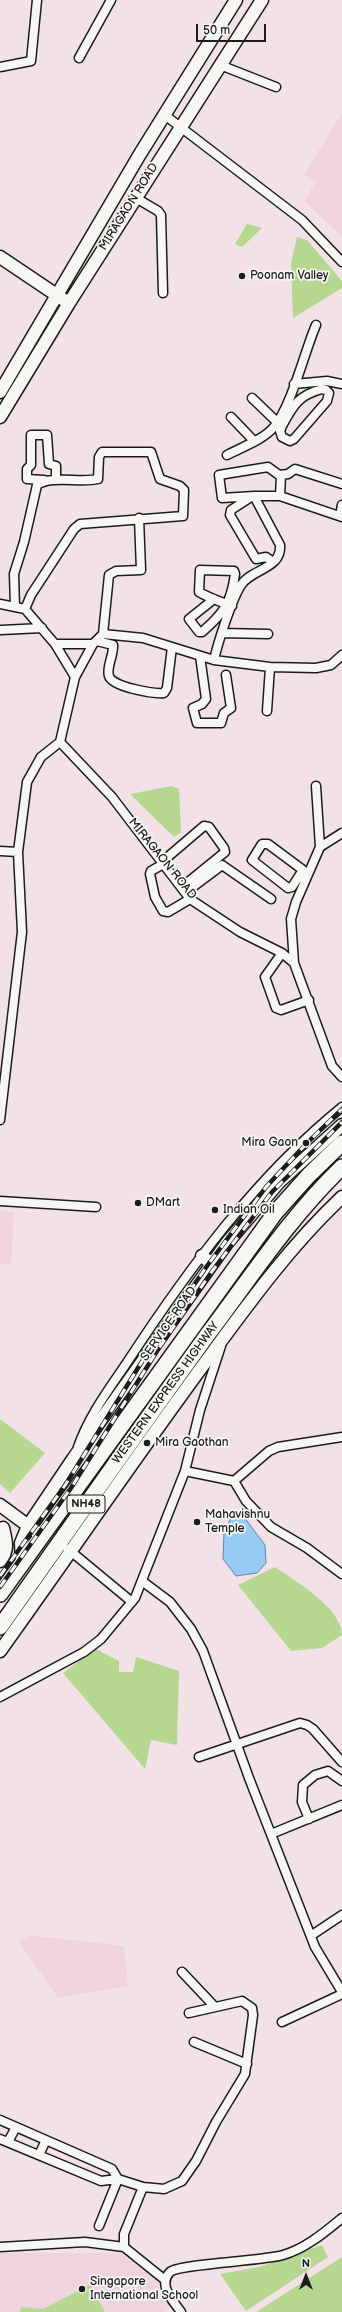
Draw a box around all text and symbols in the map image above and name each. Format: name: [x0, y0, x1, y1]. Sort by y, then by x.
scale bar: [198, 16, 268, 42]
text: 50 m: [203, 23, 230, 38]
street label: MIRAGAON ROAD: [96, 161, 162, 253]
place label: Poonam Valley: [250, 269, 328, 283]
marker: Poonam Valley: [237, 271, 247, 281]
street label: MIRAGAON ROAD: [125, 816, 199, 902]
place label: Mira Gaon: [241, 1136, 298, 1150]
marker: Mira Gaon: [301, 1138, 311, 1148]
place label: DMart: [146, 1196, 180, 1210]
marker: DMart: [133, 1198, 143, 1208]
place label: Indian Oil: [223, 1203, 275, 1217]
marker: Indian Oil: [210, 1205, 220, 1215]
street label: SERVICE ROAD: [138, 1284, 200, 1364]
street label: WESTERN EXPRESS HIGHWAY: [110, 1319, 222, 1467]
place label: Mira Gaothan: [155, 1436, 229, 1450]
marker: Mira Gaothan: [142, 1438, 152, 1448]
road number: NH48: [67, 1495, 105, 1513]
place label: Mahavishnu Temple: [205, 1508, 270, 1536]
marker: Mahavishnu Temple: [192, 1517, 202, 1527]
north arrow: [286, 2256, 326, 2296]
text: N: [302, 2257, 310, 2270]
place label: Singapore International School: [90, 2275, 198, 2303]
marker: Singapore International School: [77, 2284, 87, 2294]

